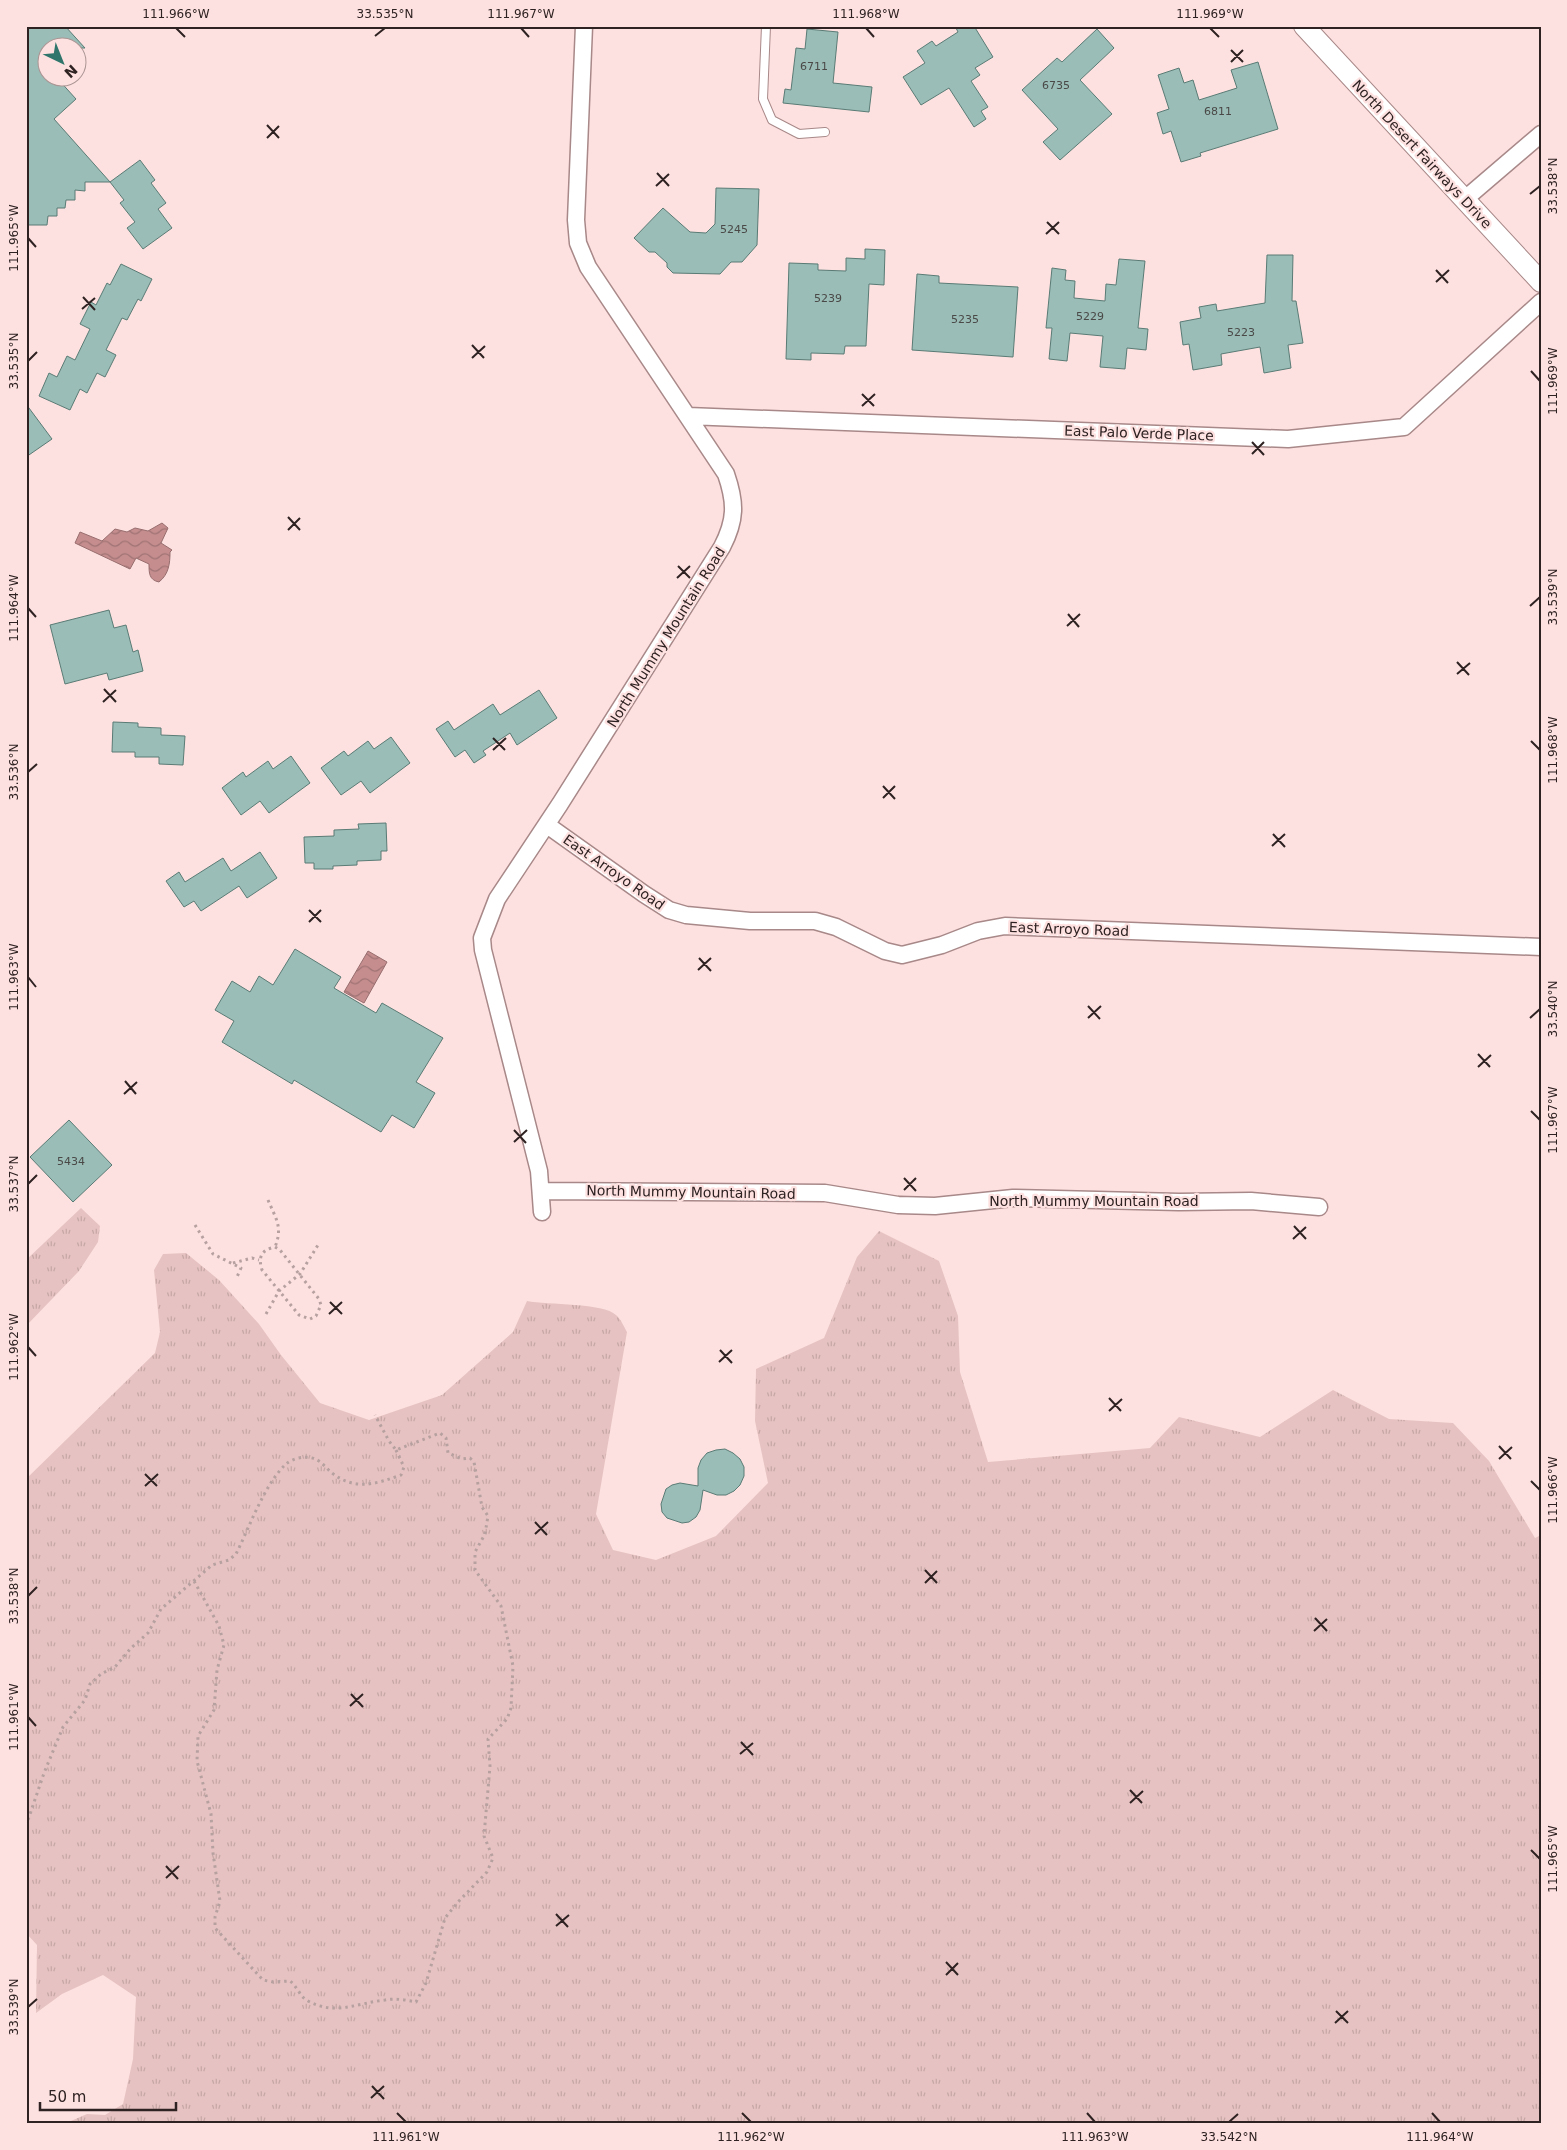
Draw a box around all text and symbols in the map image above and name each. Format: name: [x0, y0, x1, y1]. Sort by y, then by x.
text: 111.966°W: [142, 7, 210, 21]
text: 33.535°N: [357, 7, 413, 21]
text: 111.967°W: [487, 7, 555, 21]
text: 111.968°W: [832, 7, 900, 21]
text: 111.969°W: [1176, 7, 1244, 21]
north arrow: [38, 38, 88, 88]
house number: 6711: [800, 60, 828, 73]
text: N: [61, 62, 81, 81]
street label: North Desert Fairways Drive: [1349, 77, 1495, 231]
house number: 6735: [1042, 79, 1070, 92]
house number: 6811: [1204, 105, 1232, 118]
text: 33.538°N: [1546, 158, 1560, 214]
text: 111.965°W: [7, 204, 21, 272]
house number: 5245: [720, 223, 748, 236]
house number: 5239: [814, 292, 842, 305]
house number: 5229: [1076, 310, 1104, 323]
house number: 5235: [951, 313, 979, 326]
house number: 5223: [1227, 326, 1255, 339]
text: 33.535°N: [7, 333, 21, 389]
text: 111.969°W: [1546, 347, 1560, 415]
street label: East Palo Verde Place: [1064, 422, 1214, 444]
street label: North Mummy Mountain Road: [604, 544, 728, 730]
text: 33.539°N: [1546, 569, 1560, 625]
text: 111.964°W: [7, 574, 21, 642]
text: 111.968°W: [1546, 716, 1560, 784]
text: 33.536°N: [7, 744, 21, 800]
street label: East Arroyo Road: [560, 831, 668, 913]
street label: East Arroyo Road: [1009, 919, 1129, 939]
text: 111.963°W: [7, 943, 21, 1011]
text: 33.540°N: [1546, 981, 1560, 1037]
text: 111.967°W: [1546, 1086, 1560, 1154]
house number: 5434: [57, 1155, 85, 1168]
text: 33.537°N: [7, 1156, 21, 1212]
street label: North Mummy Mountain Road: [586, 1182, 796, 1202]
street label: North Mummy Mountain Road: [989, 1193, 1199, 1209]
text: 111.962°W: [7, 1313, 21, 1381]
text: 111.966°W: [1546, 1456, 1560, 1524]
text: 33.538°N: [7, 1568, 21, 1624]
text: 111.961°W: [7, 1683, 21, 1751]
text: 111.965°W: [1546, 1825, 1560, 1893]
text: 33.539°N: [7, 1979, 21, 2035]
scale bar: [40, 2080, 176, 2112]
text: 50 m: [48, 2088, 86, 2106]
text: 111.961°W: [372, 2130, 440, 2144]
text: 111.962°W: [717, 2130, 785, 2144]
text: 111.963°W: [1061, 2130, 1129, 2144]
text: 33.542°N: [1201, 2130, 1257, 2144]
text: 111.964°W: [1406, 2130, 1474, 2144]

